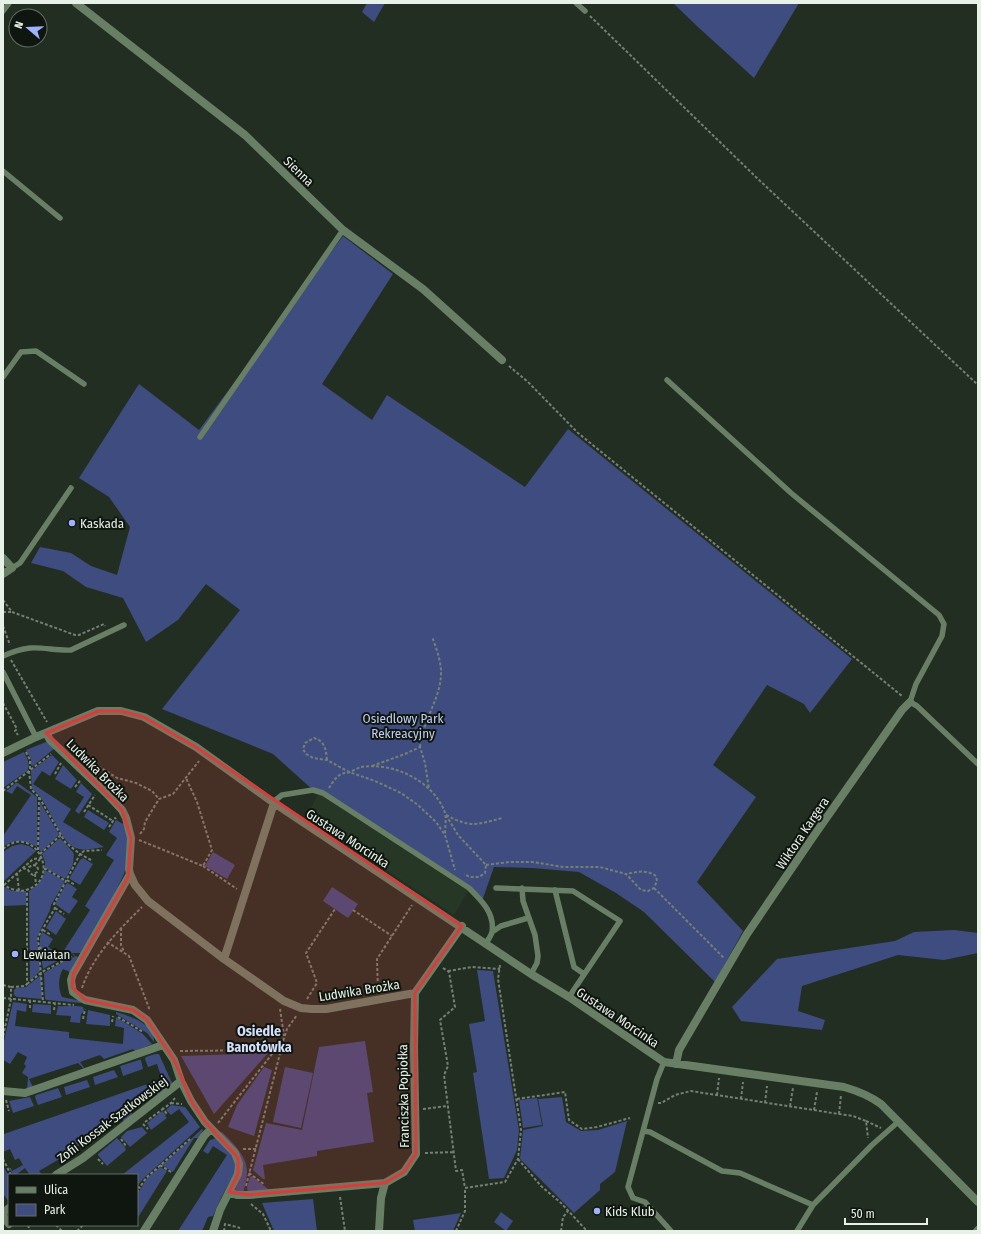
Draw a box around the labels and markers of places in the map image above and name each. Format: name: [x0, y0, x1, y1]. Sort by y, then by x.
place label: Kaskada: [80, 516, 124, 531]
marker: Kaskada: [67, 518, 77, 528]
place label: Lewiatan: [23, 947, 70, 962]
marker: Lewiatan: [10, 949, 20, 959]
place label: Kids Klub: [605, 1204, 655, 1219]
marker: Kids Klub: [592, 1206, 602, 1216]

